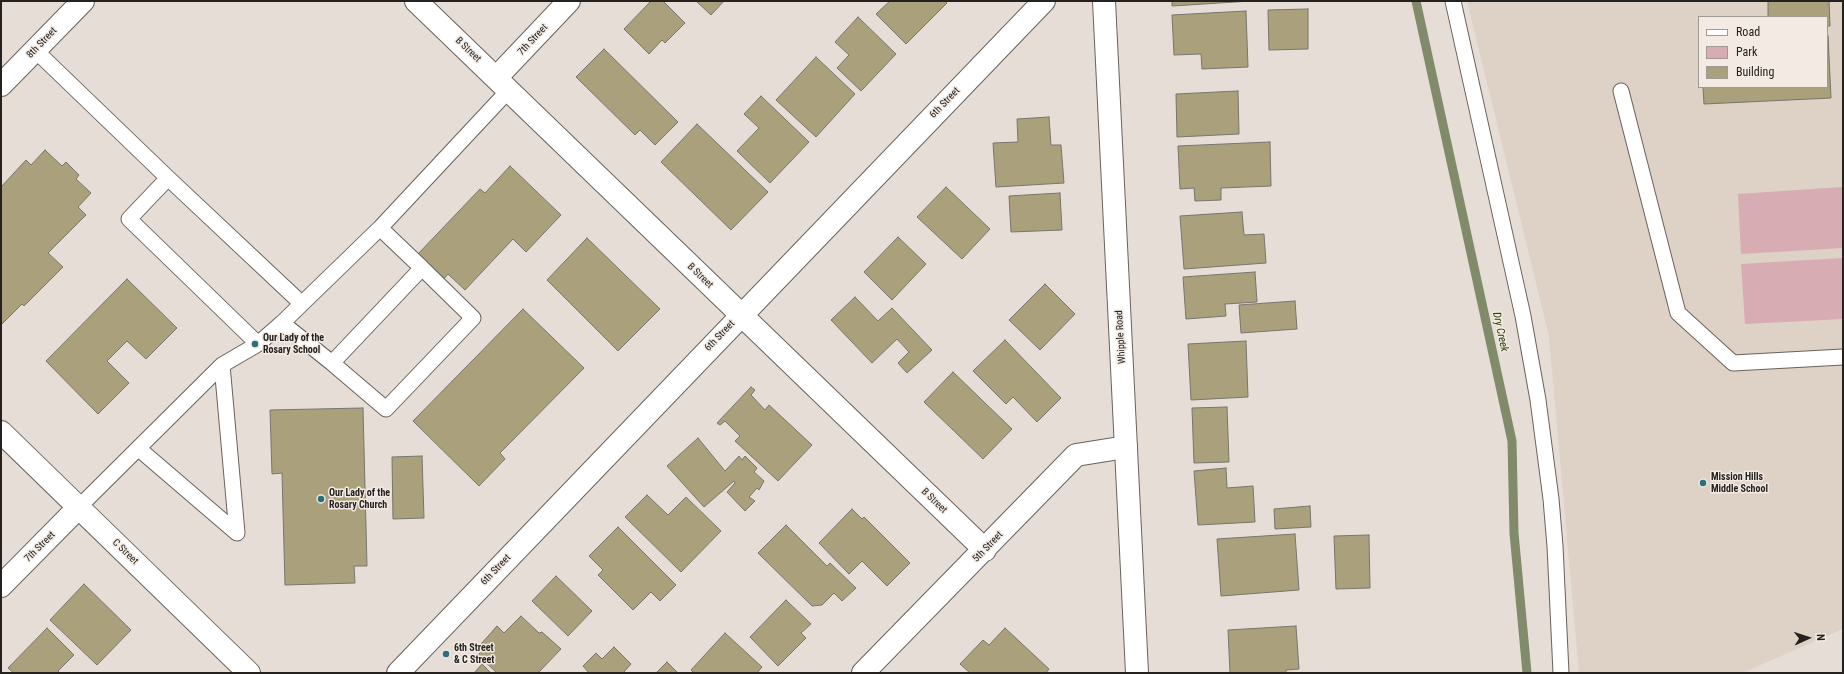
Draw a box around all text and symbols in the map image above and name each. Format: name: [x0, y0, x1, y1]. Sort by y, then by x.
legend: [1698, 16, 1828, 88]
street label: 7th Street: [515, 22, 551, 58]
street label: 8th Street: [24, 25, 60, 61]
text: Road: [1736, 25, 1760, 39]
street label: B Street: [453, 35, 483, 65]
text: Park: [1736, 45, 1757, 59]
text: Building: [1736, 65, 1774, 79]
street label: 6th Street: [927, 85, 963, 121]
street label: B Street: [685, 261, 715, 291]
street label: Whipple Road: [1114, 310, 1128, 364]
water label: Dry Creek: [1489, 311, 1511, 353]
street label: 6th Street: [702, 318, 738, 354]
place label: Our Lady of the Rosary School: [263, 332, 324, 356]
marker: Our Lady of the Rosary School: [250, 339, 260, 349]
place label: Mission Hills Middle School: [1711, 471, 1768, 494]
marker: Mission Hills Middle School: [1698, 478, 1708, 488]
street label: B Street: [919, 486, 949, 516]
place label: Our Lady of the Rosary Church: [329, 487, 390, 510]
marker: Our Lady of the Rosary Church: [316, 494, 326, 504]
street label: 7th Street: [22, 529, 58, 565]
street label: 5th Street: [970, 529, 1006, 565]
street label: C Street: [110, 537, 140, 567]
street label: 6th Street: [478, 552, 514, 588]
north arrow: [1788, 618, 1828, 658]
text: N: [1814, 634, 1827, 641]
place label: 6th Street & C Street: [454, 642, 494, 666]
marker: 6th Street & C Street: [441, 649, 451, 659]

